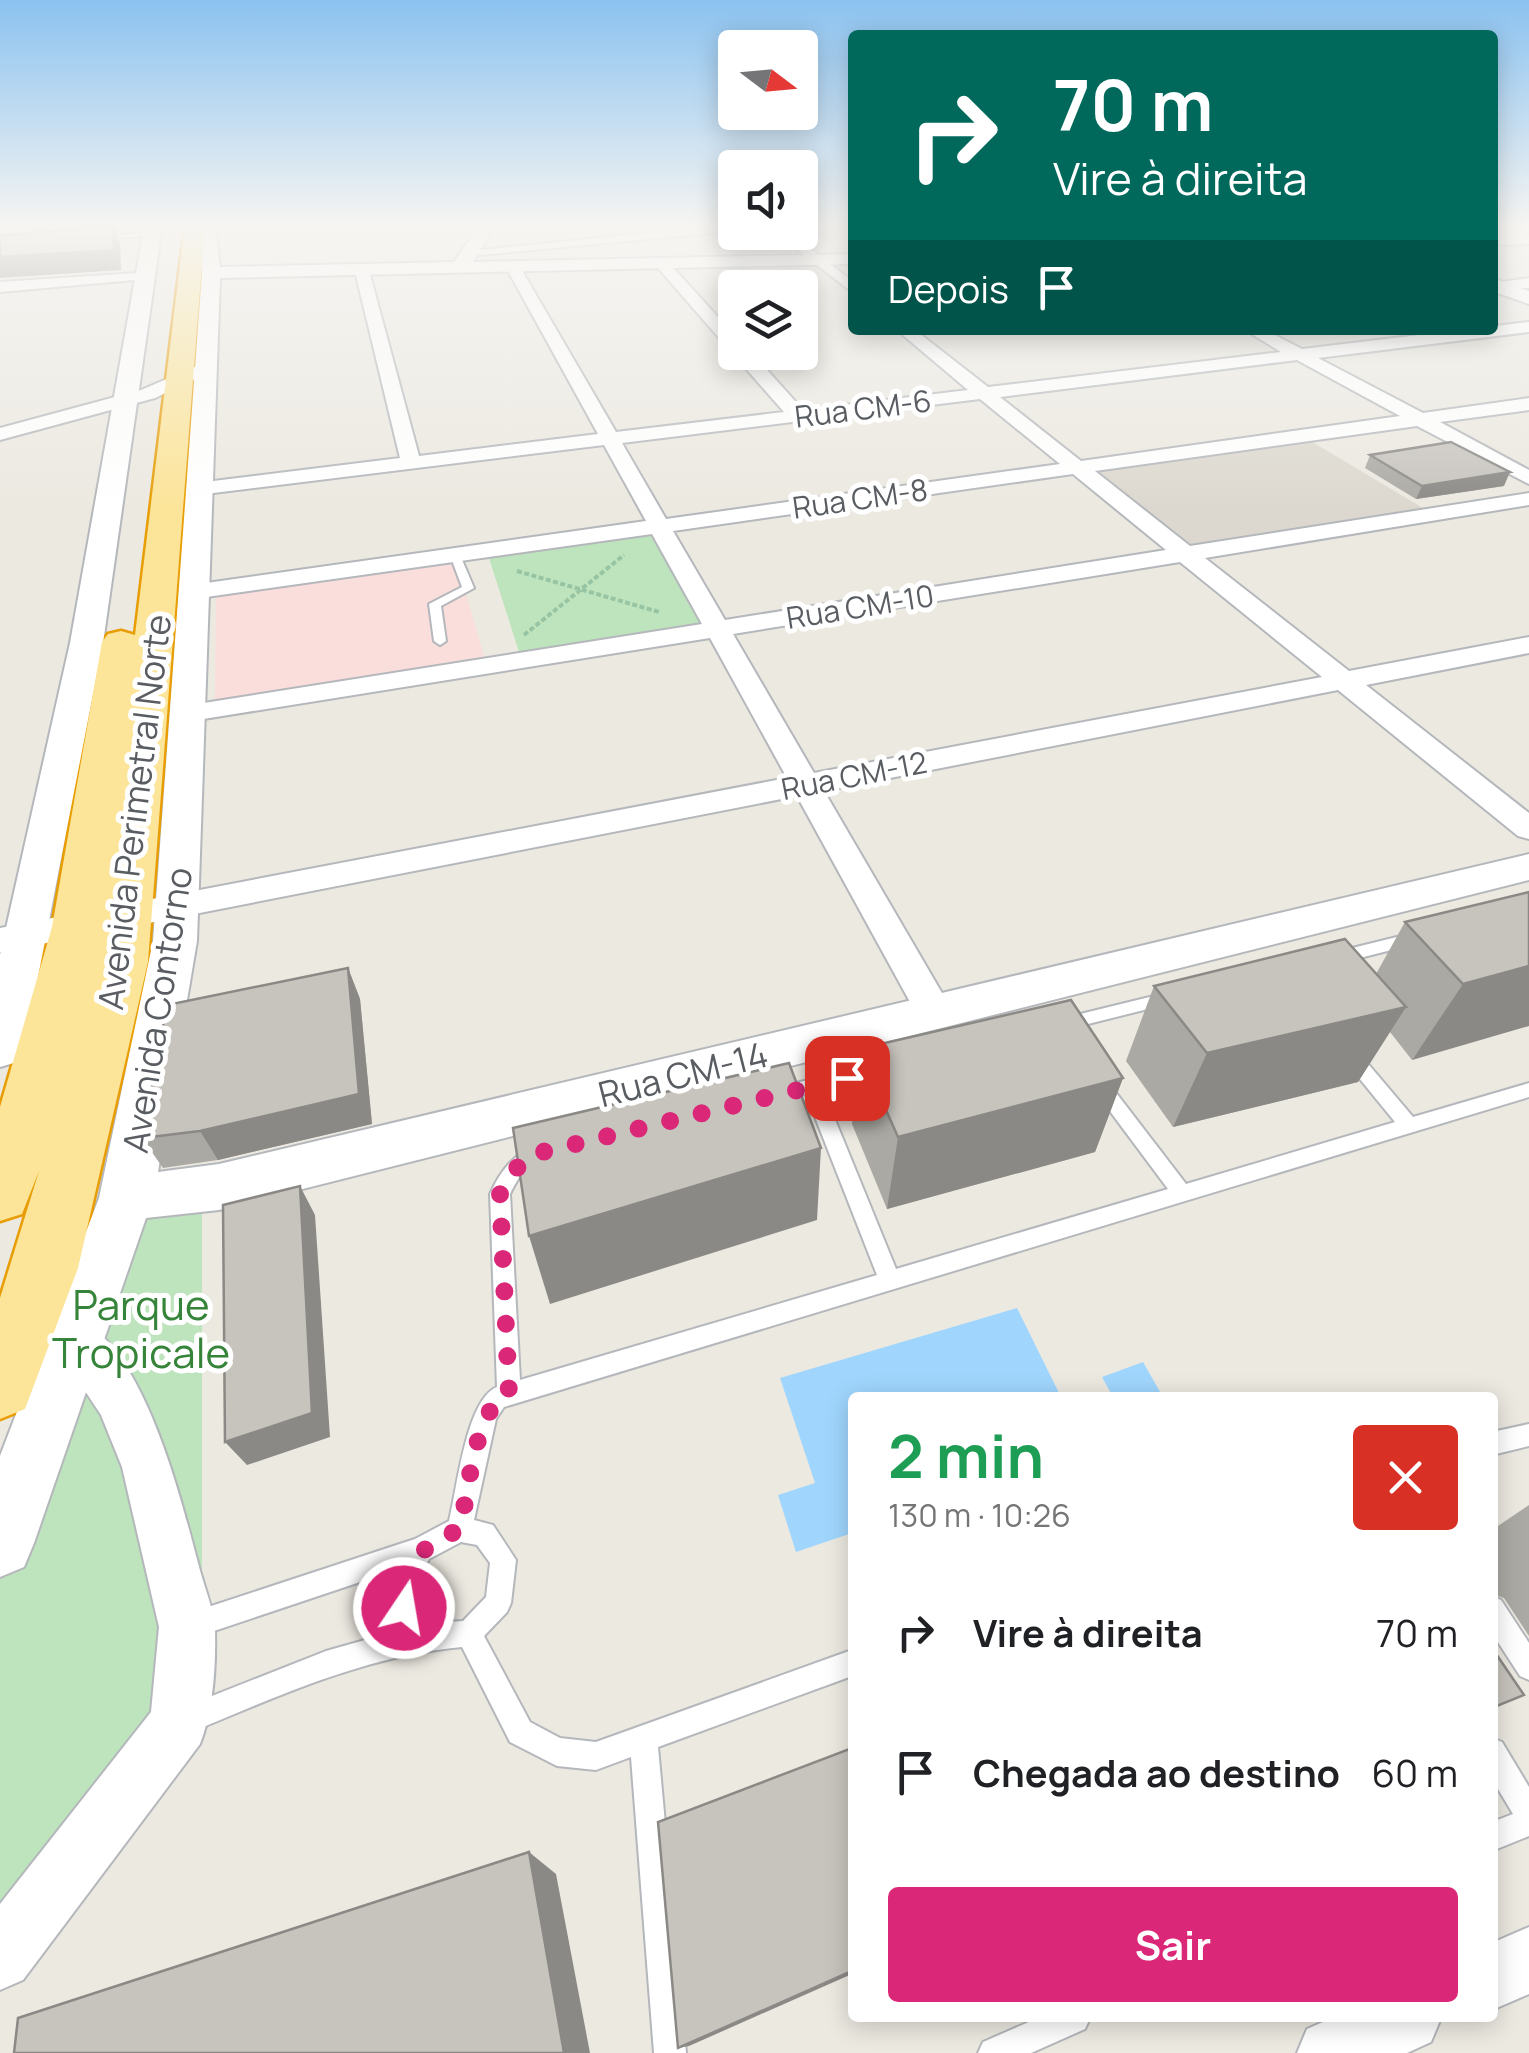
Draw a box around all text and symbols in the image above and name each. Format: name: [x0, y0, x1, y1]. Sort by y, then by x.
north arrow: [718, 30, 818, 130]
map controls: [718, 30, 818, 370]
text: 70 m: [1053, 56, 1213, 152]
icon: right: [888, 70, 1018, 200]
text: Vire à direita: [1053, 147, 1308, 209]
button: sound: [718, 150, 818, 250]
icon: arrive: [1029, 260, 1084, 315]
text: Depois: [888, 262, 1009, 314]
button: layers: [718, 270, 818, 370]
street label: Rua CM-6: [792, 379, 934, 437]
street label: Rua CM-8: [790, 468, 930, 528]
street label: Rua CM-10: [783, 574, 937, 638]
street label: Avenida Perimetral Norte: [86, 612, 182, 1012]
street label: Rua CM-12: [778, 741, 930, 809]
street label: Avenida Contorno: [111, 864, 203, 1156]
street label: Rua CM-14: [593, 1030, 773, 1118]
pin: [805, 1036, 890, 1121]
icon: arrive: [820, 1051, 875, 1106]
park label: Parque Tropicale: [52, 1275, 230, 1381]
text: 2 min: [888, 1414, 1044, 1496]
button: close: [1353, 1425, 1458, 1530]
text: 130 m · 10:26: [888, 1493, 1071, 1537]
position arrow: [352, 1556, 456, 1660]
icon: right: [888, 1605, 943, 1660]
text: Vire à direita: [973, 1606, 1203, 1658]
text: 70 m: [1376, 1606, 1458, 1658]
icon: arrive: [888, 1745, 943, 1800]
text: Chegada ao destino: [973, 1746, 1340, 1798]
text: 60 m: [1371, 1746, 1458, 1798]
button: Sair: [888, 1887, 1458, 2002]

